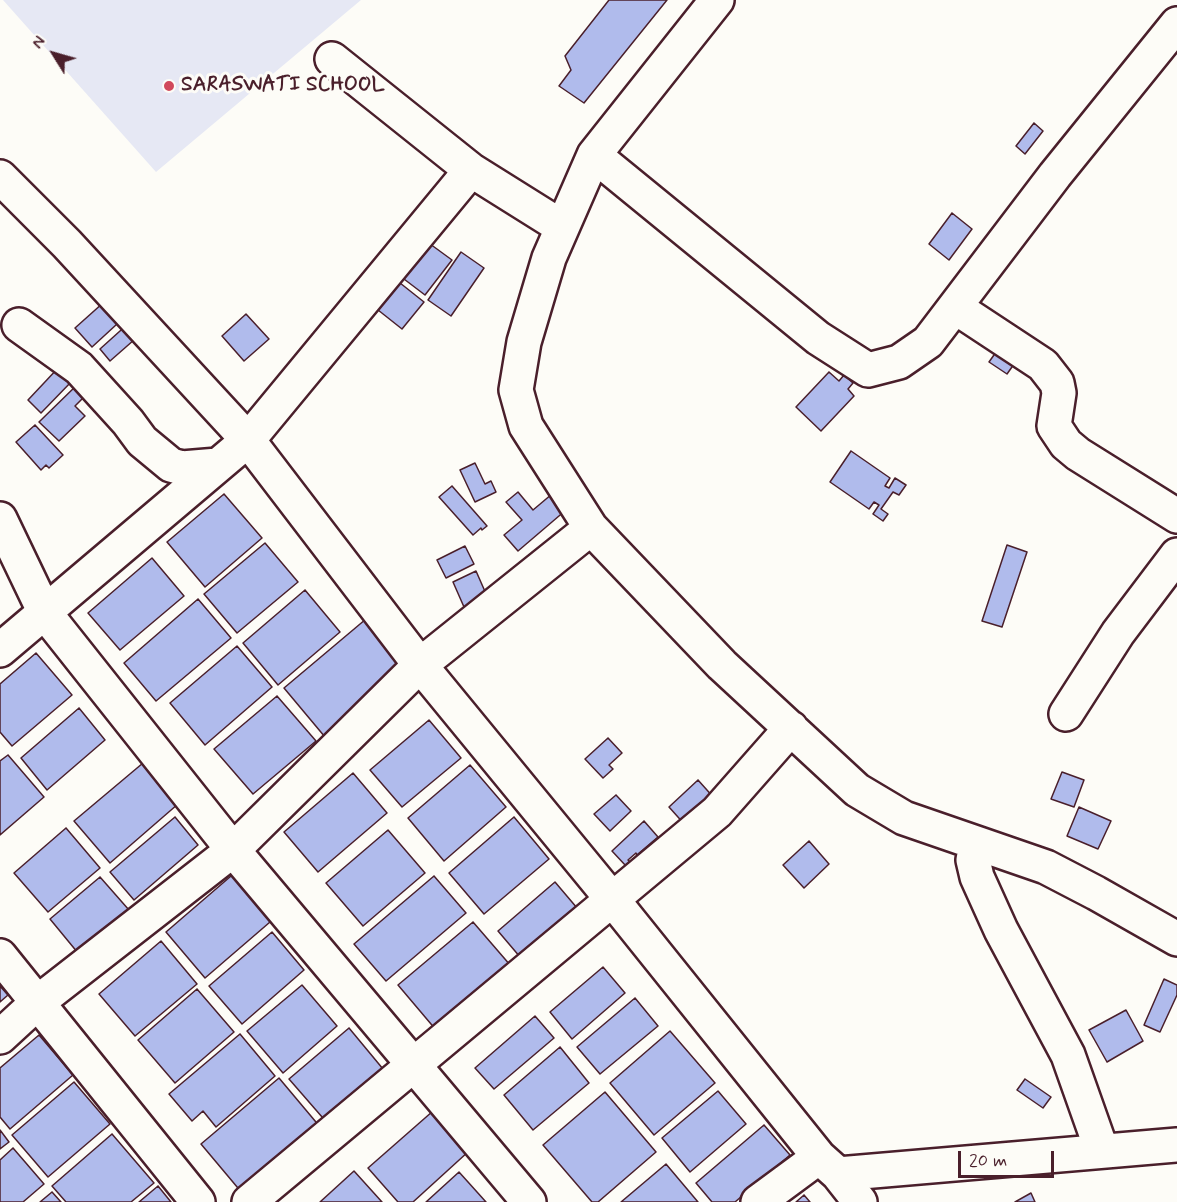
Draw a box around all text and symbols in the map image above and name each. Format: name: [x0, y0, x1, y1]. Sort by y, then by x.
north arrow: [24, 24, 84, 84]
text: N: [28, 32, 51, 53]
place label: SARASWATI SCHOOL: [181, 73, 385, 99]
marker: SARASWATI SCHOOL: [162, 79, 176, 93]
scale bar: [961, 1139, 1057, 1177]
text: 20 m: [969, 1149, 1007, 1173]

